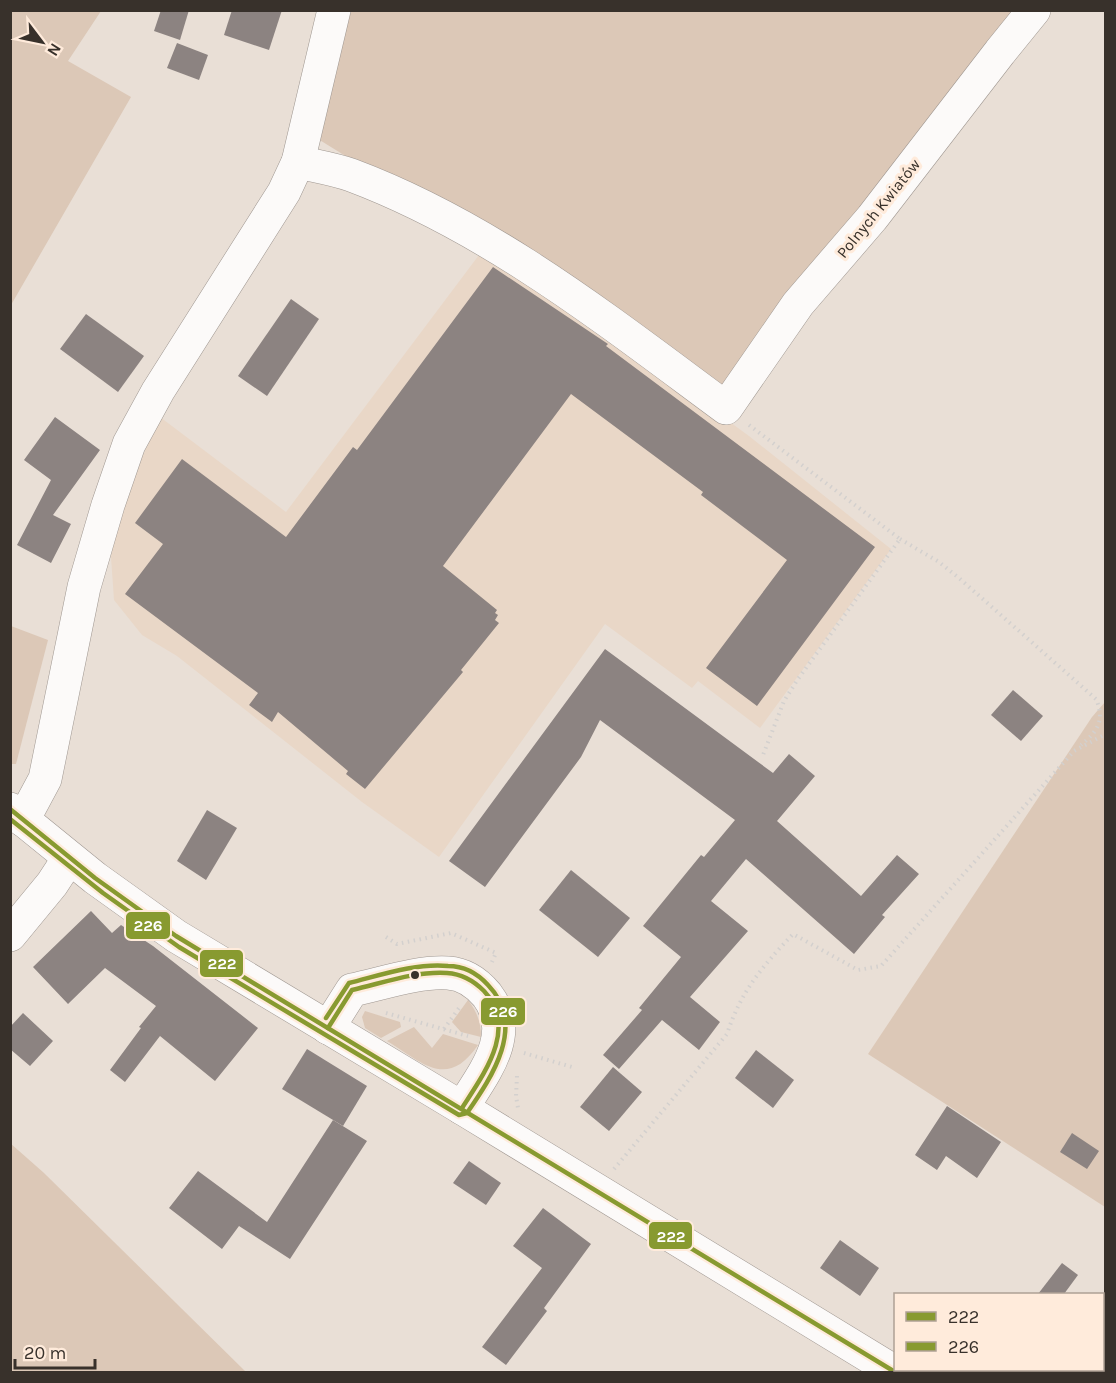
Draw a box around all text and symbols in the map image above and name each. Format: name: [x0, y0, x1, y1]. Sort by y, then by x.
north arrow: [12, 12, 72, 72]
text: N: [43, 40, 65, 60]
street label: Polnych Kwiatów: [833, 155, 924, 262]
line badge: 226: [125, 911, 171, 940]
text: 226: [133, 916, 163, 935]
line badge: 222: [199, 949, 244, 978]
text: 222: [207, 954, 237, 973]
unlabelled marker: [409, 969, 421, 981]
line badge: 226: [480, 997, 526, 1026]
text: 226: [488, 1002, 518, 1021]
line badge: 222: [648, 1221, 693, 1250]
text: 222: [656, 1227, 686, 1246]
legend: [894, 1293, 1104, 1371]
text: 222: [948, 1306, 979, 1328]
scale bar: [15, 1332, 94, 1370]
text: 226: [948, 1336, 979, 1358]
text: 20 m: [24, 1342, 66, 1364]

